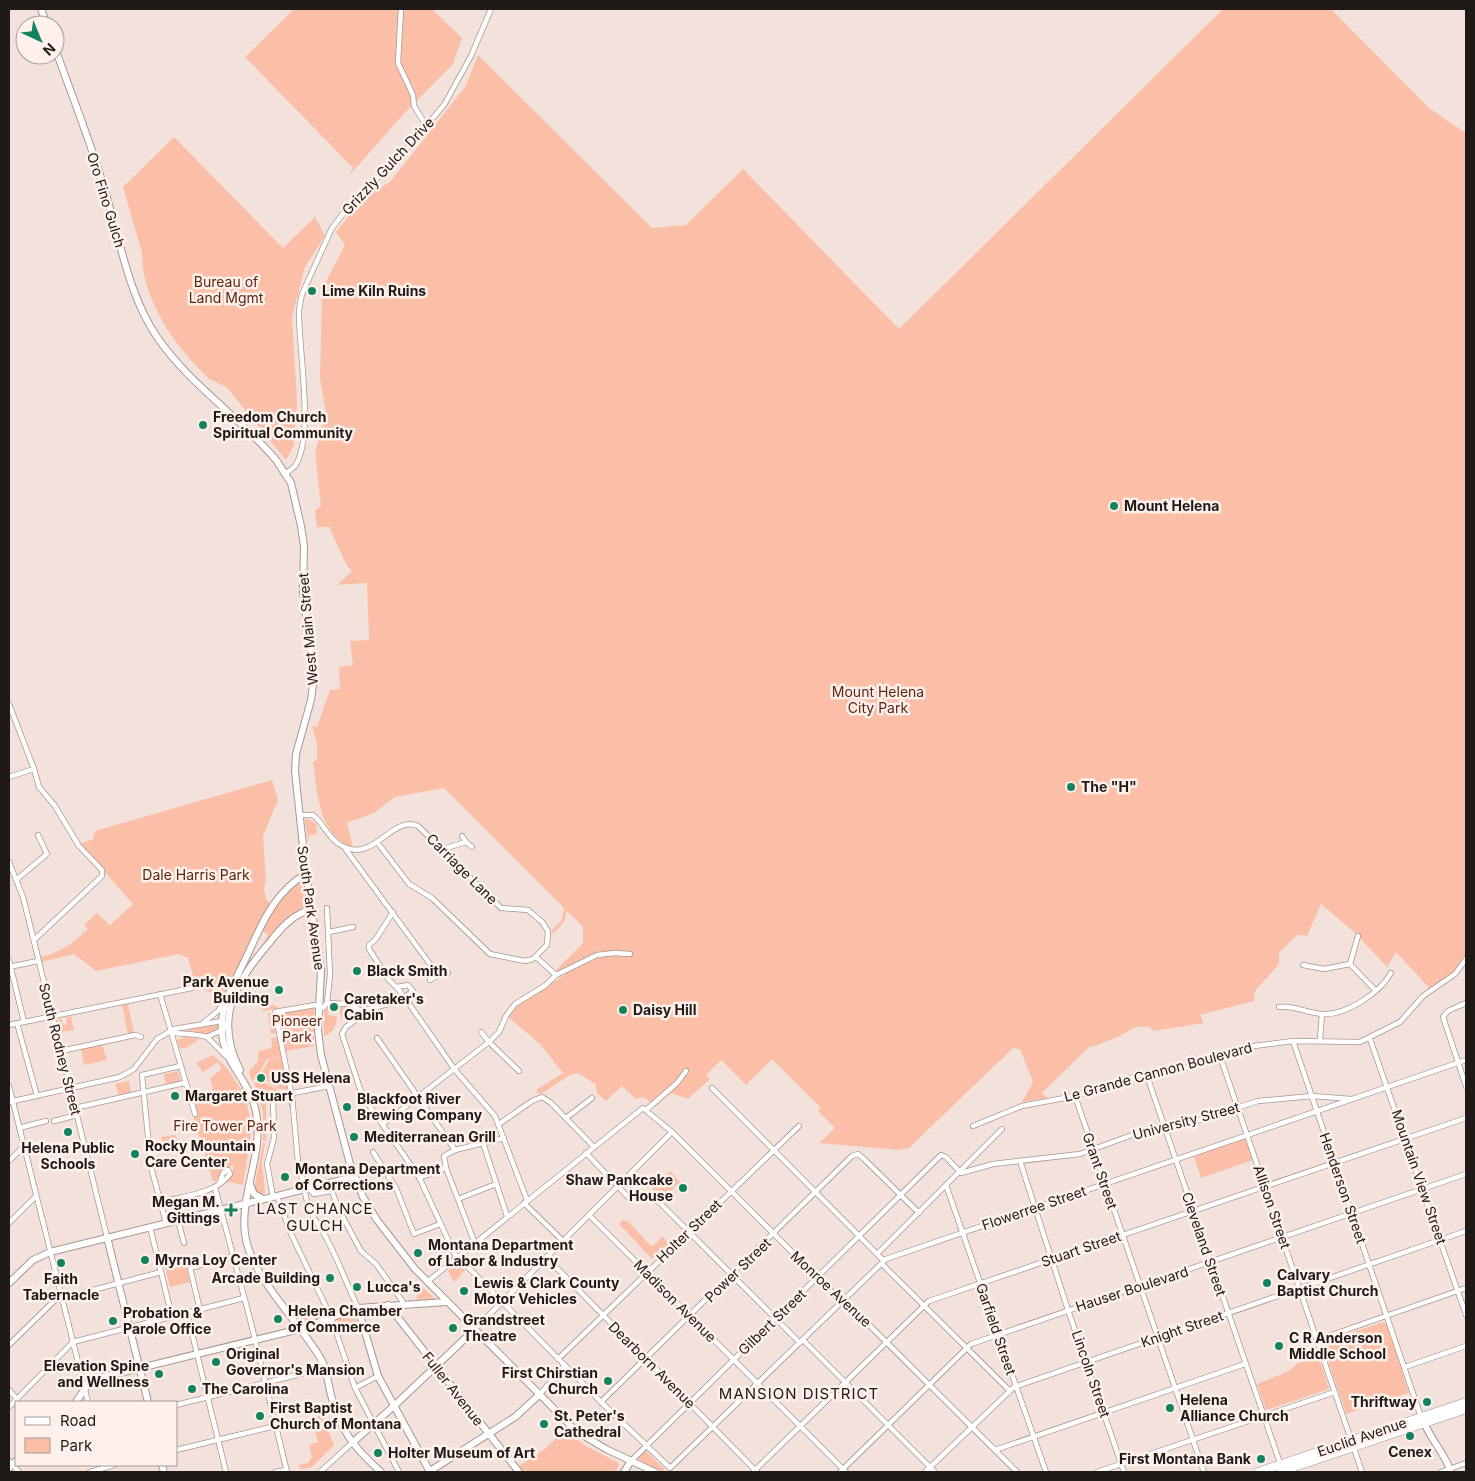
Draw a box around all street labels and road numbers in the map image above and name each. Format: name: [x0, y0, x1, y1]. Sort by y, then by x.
street label: Grizzly Gulch Drive: [338, 113, 437, 218]
street label: Oro Fino Gulch: [84, 150, 129, 250]
street label: West Main Street: [294, 572, 321, 686]
street label: Carriage Lane: [423, 830, 501, 908]
street label: South Park Avenue: [294, 845, 329, 971]
street label: South Rodney Street: [36, 981, 85, 1117]
street label: Le Grande Cannon Boulevard: [1062, 1038, 1254, 1105]
street label: University Street: [1131, 1098, 1242, 1143]
street label: Mountain View Street: [1388, 1107, 1451, 1247]
street label: Grant Street: [1079, 1130, 1122, 1212]
street label: Henderson Street: [1316, 1130, 1371, 1246]
street label: Allison Street: [1250, 1163, 1295, 1251]
street label: Flowerree Street: [979, 1182, 1089, 1233]
street label: Cleveland Street: [1179, 1190, 1230, 1298]
street label: Holter Street: [653, 1195, 725, 1266]
street label: Stuart Street: [1039, 1227, 1123, 1270]
street label: Power Street: [701, 1234, 774, 1305]
street label: Monroe Avenue: [788, 1247, 875, 1330]
street label: Madison Avenue: [631, 1256, 720, 1345]
street label: Hauser Boulevard: [1073, 1262, 1190, 1315]
street label: Garfield Street: [973, 1281, 1020, 1377]
street label: Gilbert Street: [734, 1285, 809, 1358]
street label: Knight Street: [1138, 1306, 1226, 1351]
street label: Dearborn Avenue: [605, 1318, 699, 1412]
street label: Lincoln Street: [1069, 1328, 1114, 1420]
street label: Fuller Avenue: [419, 1348, 488, 1429]
street label: Euclid Avenue: [1315, 1413, 1409, 1460]

